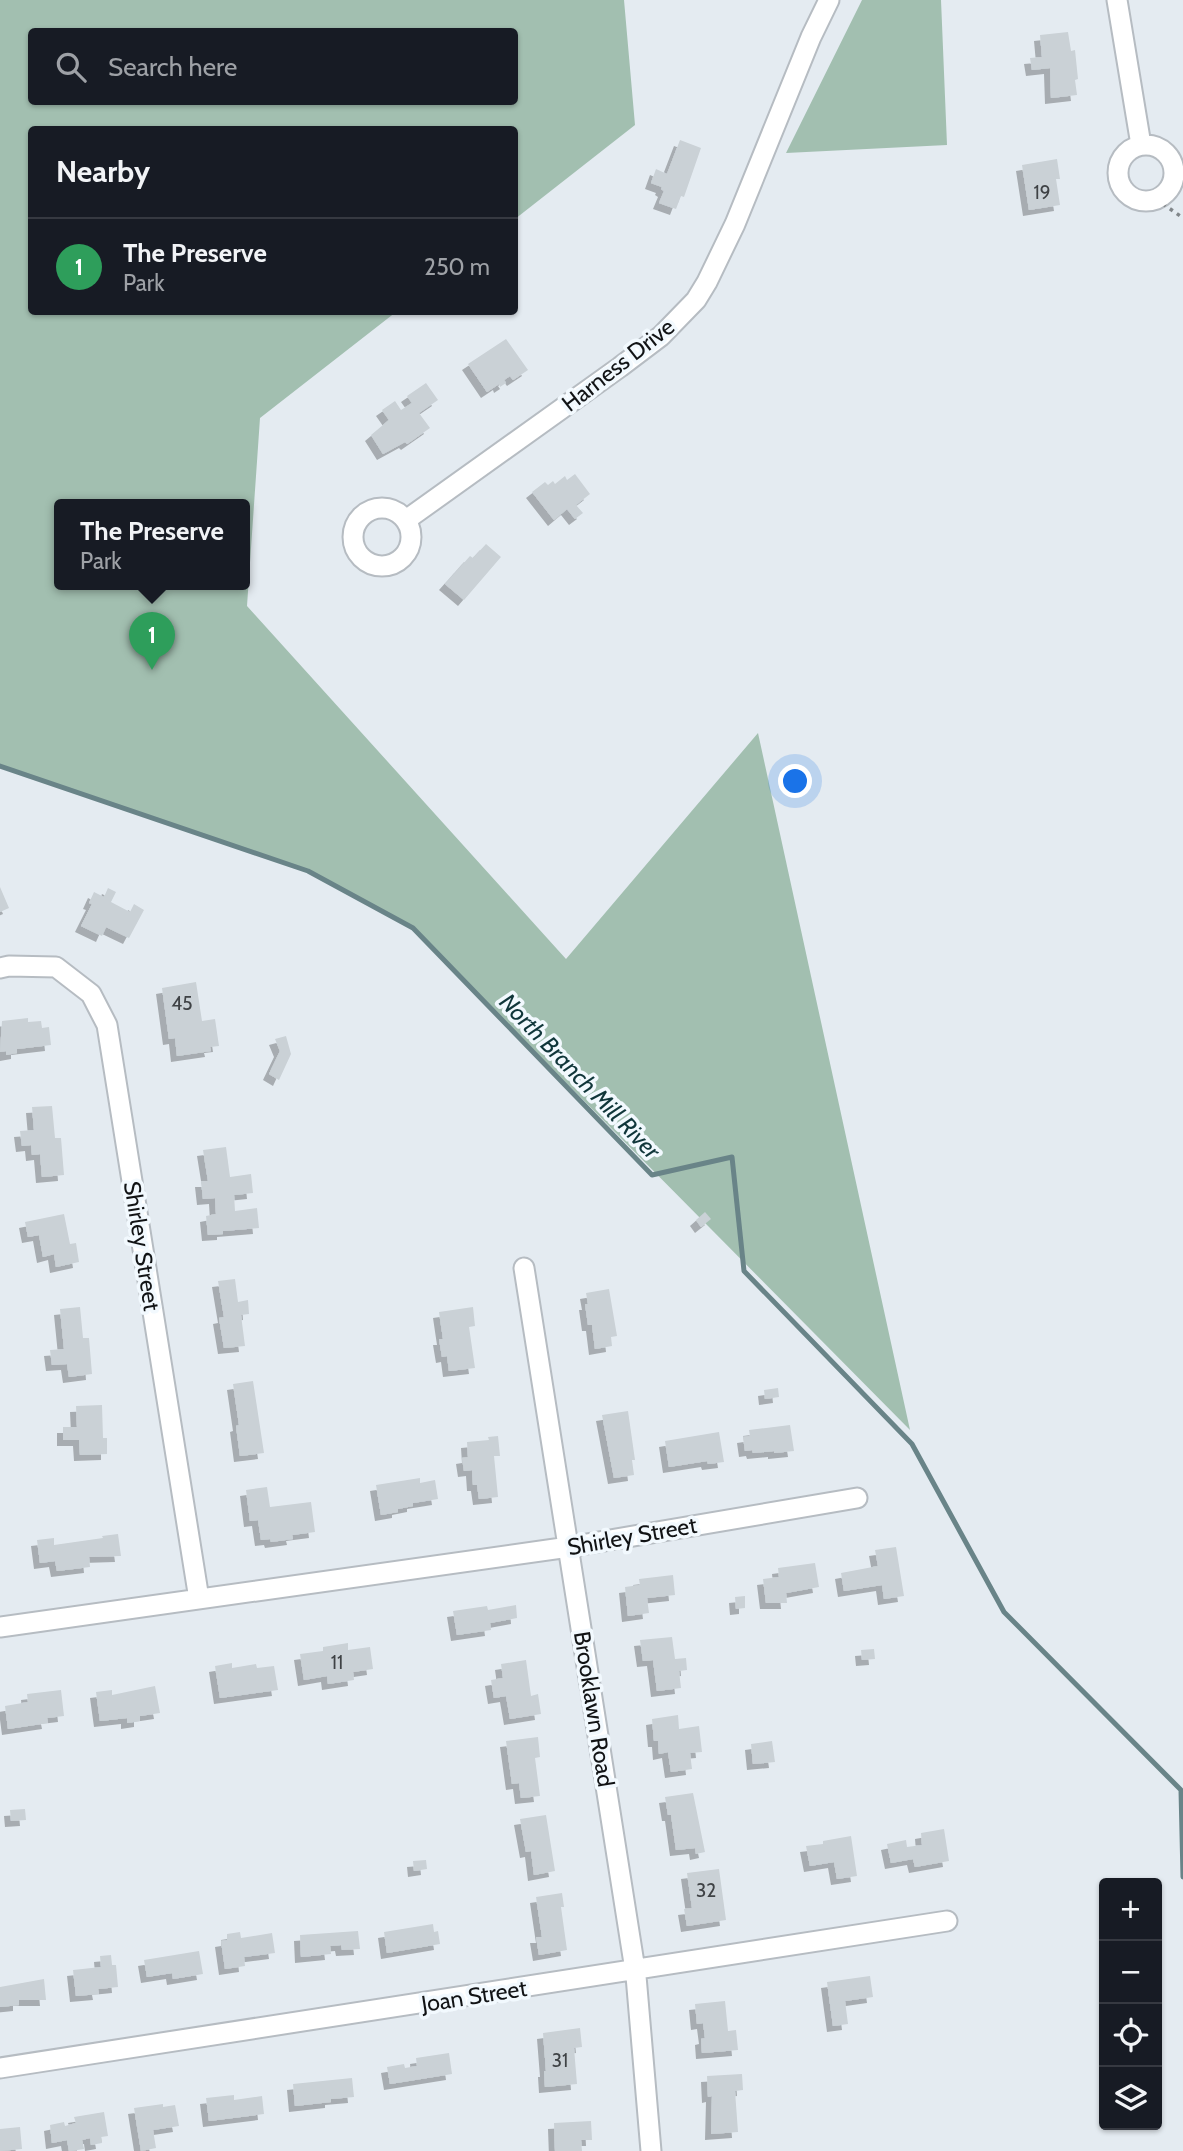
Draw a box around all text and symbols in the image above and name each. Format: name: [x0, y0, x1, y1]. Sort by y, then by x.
search box: [28, 28, 518, 105]
icon: search: [52, 48, 90, 86]
text: Search here: [108, 51, 237, 83]
text: Nearby: [56, 153, 150, 190]
house number: 19: [1034, 181, 1051, 204]
text: The Preserve: [123, 237, 267, 269]
text: 1: [75, 253, 83, 281]
text: 250 m: [424, 253, 490, 281]
text: Park: [123, 269, 164, 297]
street label: Harness Drive: [556, 312, 680, 418]
popup: [54, 499, 250, 590]
text: The Preserve: [80, 515, 224, 547]
text: Park: [80, 547, 122, 575]
pin: 1: [129, 612, 175, 670]
your location: [778, 764, 812, 798]
water label: North Branch Mill River: [494, 987, 668, 1166]
house number: 45: [171, 992, 193, 1015]
street label: Shirley Street: [118, 1179, 166, 1313]
street label: Shirley Street: [565, 1511, 699, 1561]
street label: Brooklawn Road: [568, 1629, 620, 1789]
house number: 11: [331, 1651, 343, 1674]
map controls: [1099, 1878, 1162, 2130]
button: +: [1099, 1878, 1162, 1941]
house number: 32: [696, 1879, 716, 1902]
button: −: [1099, 1941, 1162, 2004]
street label: Joan Street: [418, 1974, 529, 2018]
button: locate: [1099, 2004, 1162, 2067]
house number: 31: [552, 2049, 568, 2072]
button: layers: [1099, 2067, 1162, 2130]

